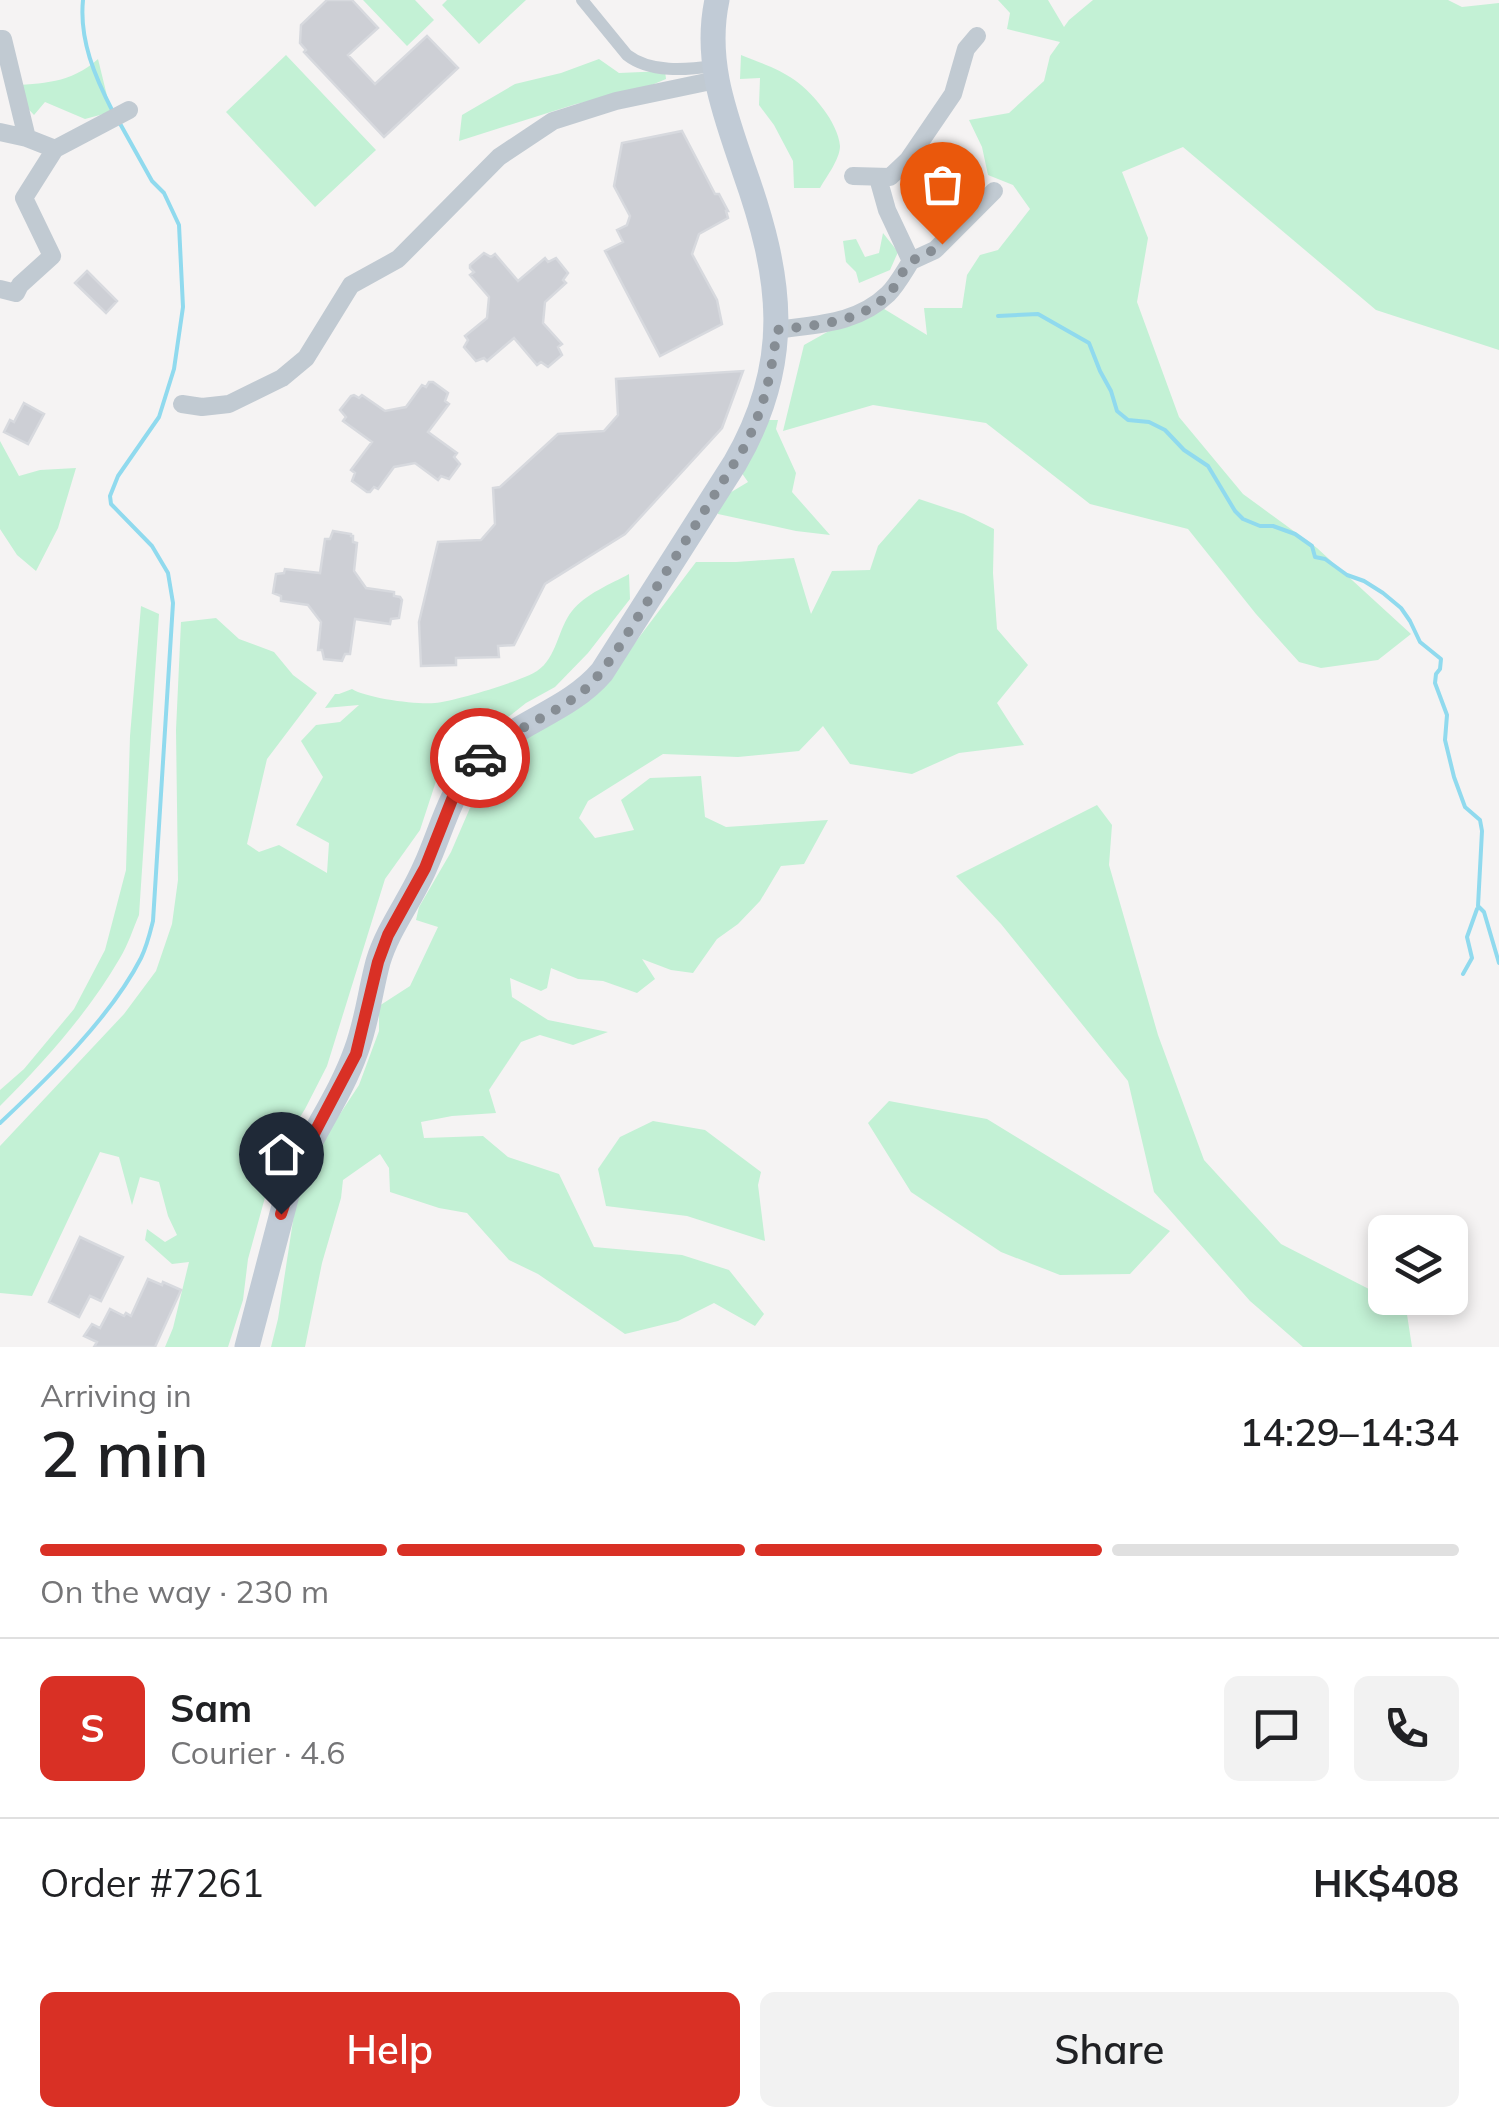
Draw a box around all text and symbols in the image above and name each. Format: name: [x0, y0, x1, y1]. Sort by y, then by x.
pin: [900, 142, 985, 245]
icon: bag: [915, 157, 970, 212]
courier: [430, 708, 530, 808]
icon: car: [453, 731, 508, 786]
pin: [239, 1112, 324, 1215]
icon: home: [254, 1127, 309, 1182]
map controls: [1368, 1215, 1468, 1315]
button: layers: [1368, 1215, 1468, 1315]
text: Arriving in: [40, 1375, 192, 1415]
text: 14:29–14:34: [1239, 1408, 1459, 1456]
text: 2 min: [40, 1412, 209, 1493]
text: On the way · 230 m: [40, 1571, 329, 1611]
button: chat: [1224, 1676, 1329, 1781]
button: phone: [1354, 1676, 1459, 1781]
text: Sam: [170, 1684, 252, 1732]
text: S: [80, 1704, 105, 1752]
text: Courier · 4.6: [170, 1732, 346, 1772]
text: Order #7261: [40, 1859, 264, 1907]
text: HK$408: [1313, 1859, 1459, 1907]
button: Help: [40, 1992, 740, 2107]
button: Share: [760, 1992, 1459, 2107]

